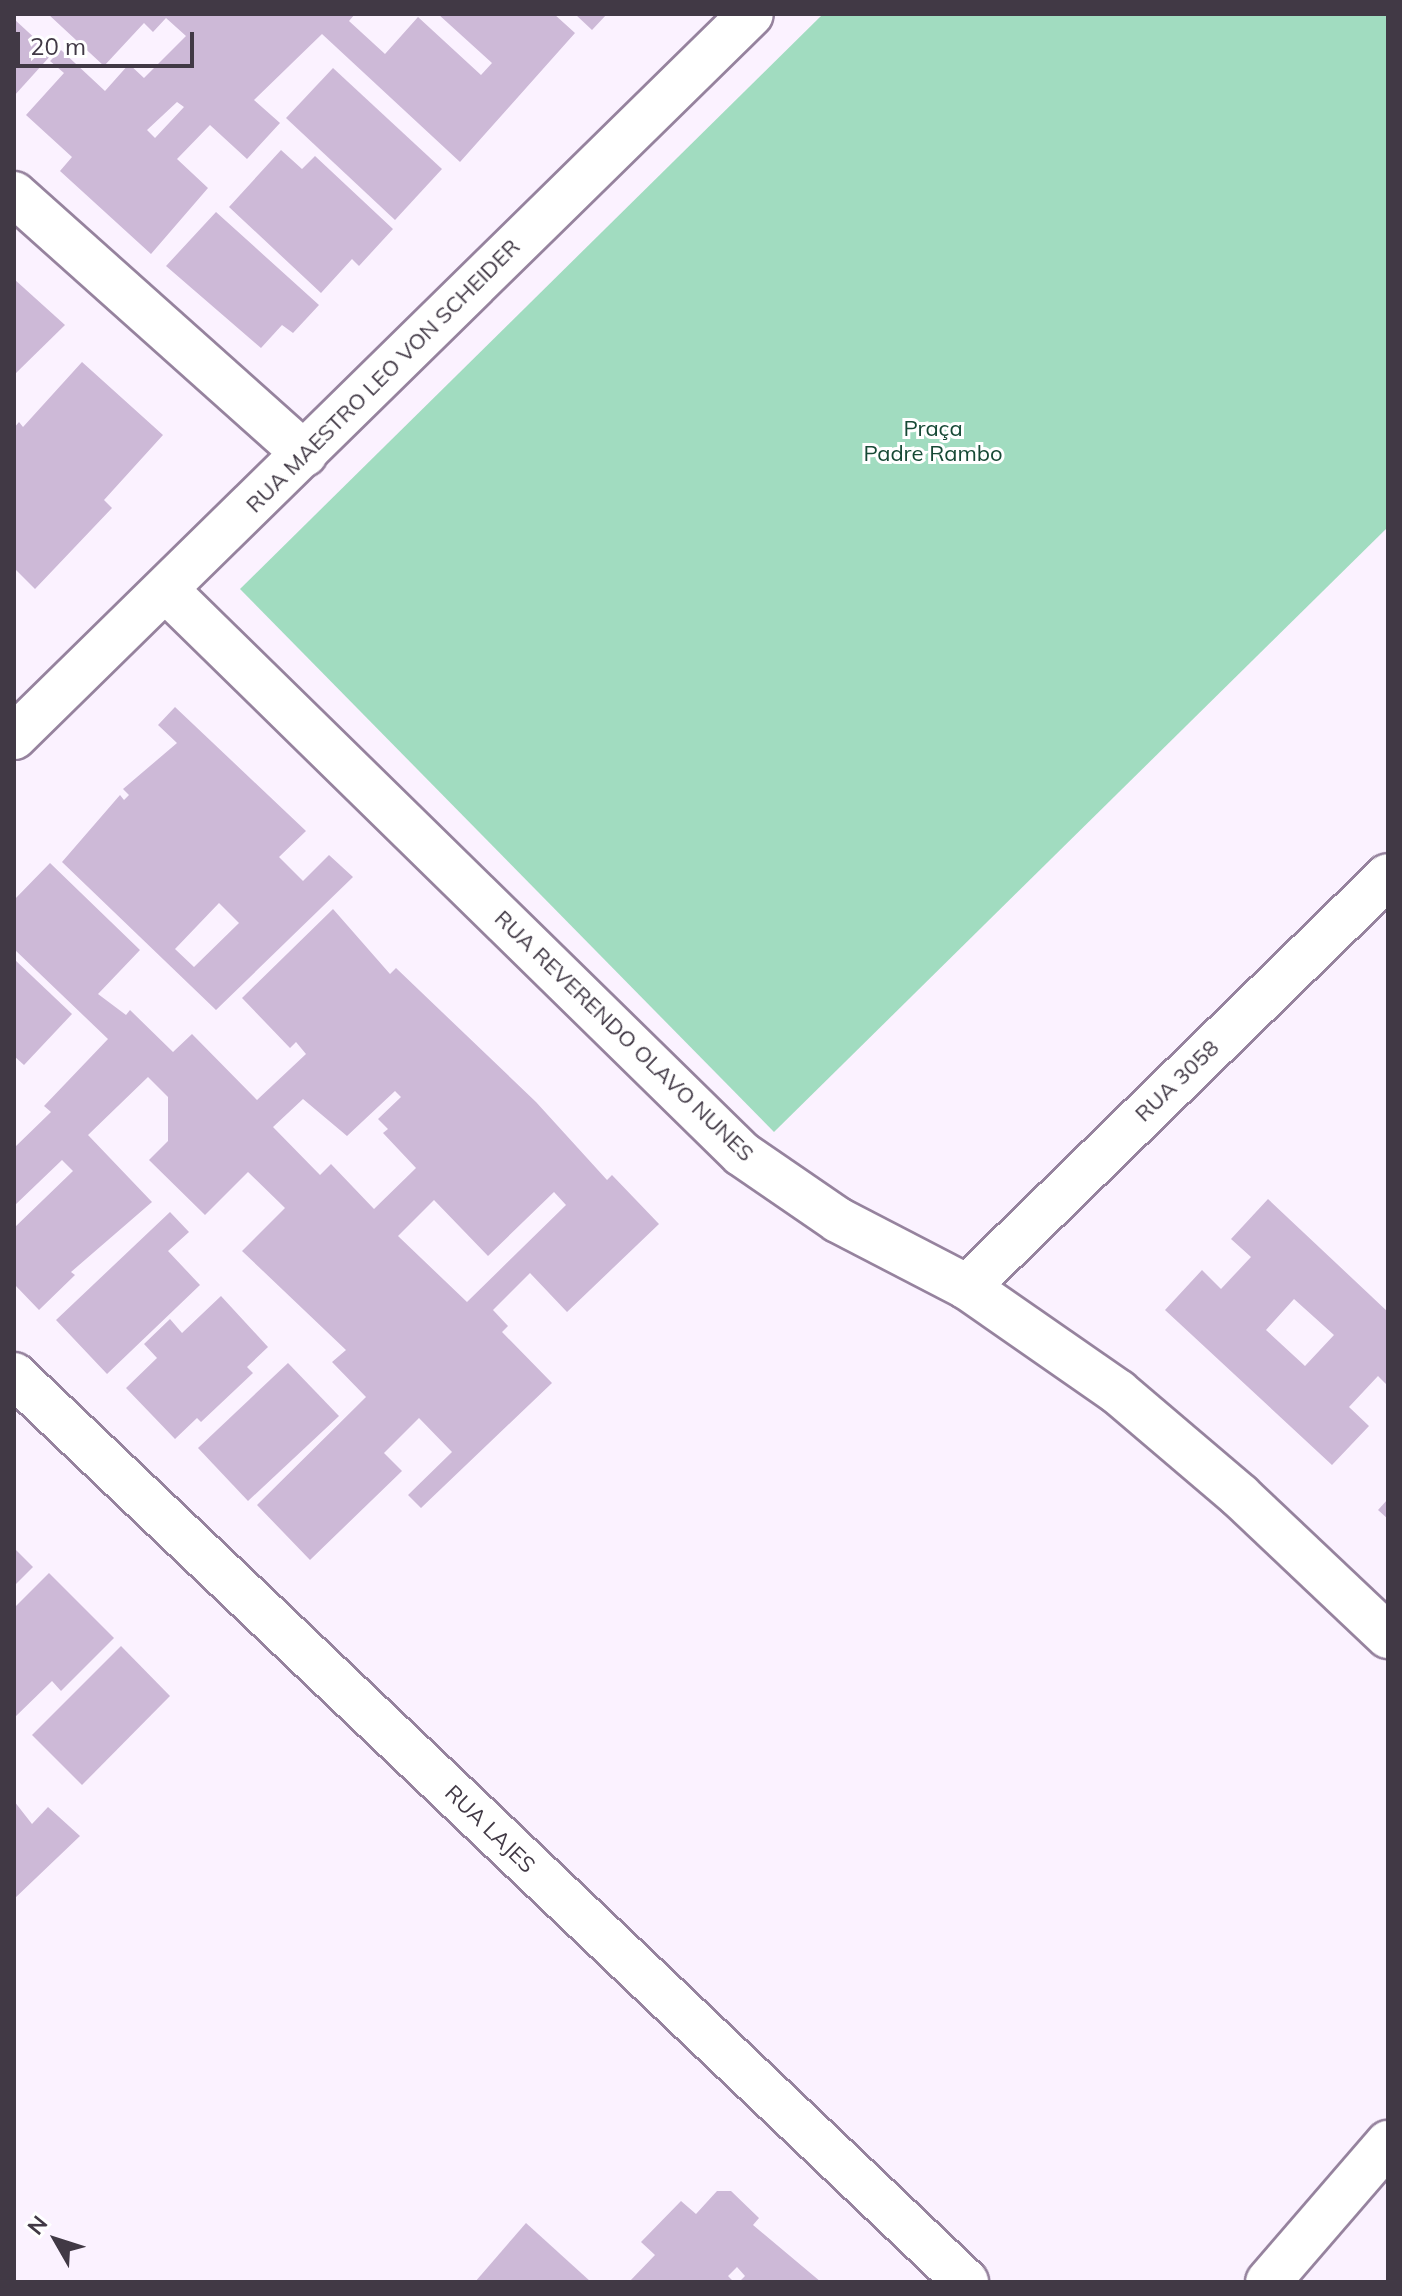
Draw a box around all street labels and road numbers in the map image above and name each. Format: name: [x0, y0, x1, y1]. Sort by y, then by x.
street label: RUA MAESTRO LEO VON SCHEIDER: [241, 234, 525, 518]
street label: RUA REVERENDO OLAVO NUNES: [489, 905, 759, 1167]
street label: RUA 3058: [1130, 1035, 1224, 1127]
street label: RUA LAJES: [440, 1780, 540, 1878]

